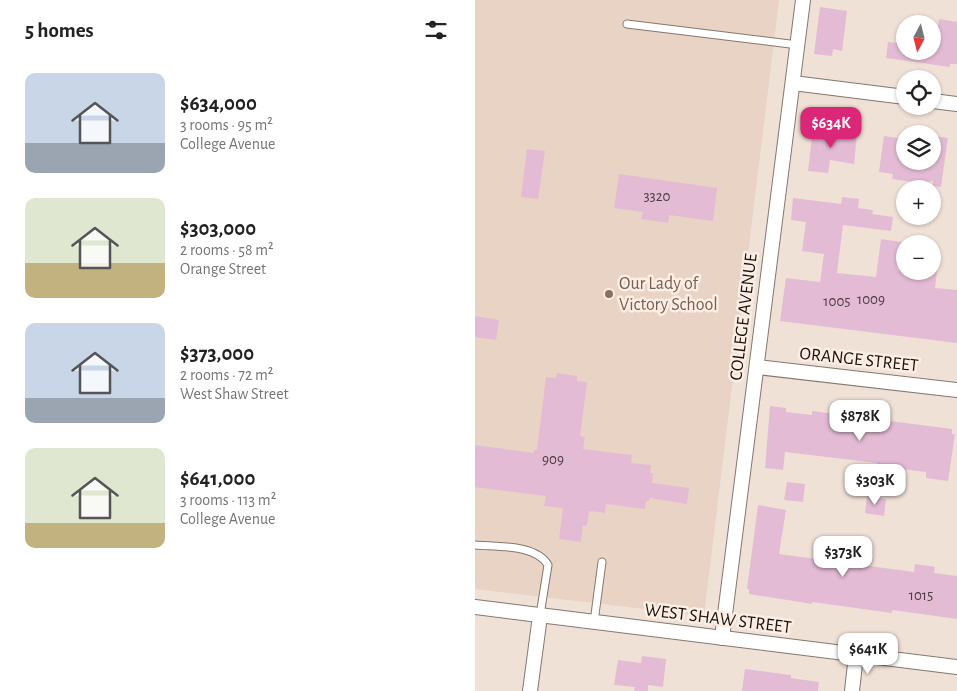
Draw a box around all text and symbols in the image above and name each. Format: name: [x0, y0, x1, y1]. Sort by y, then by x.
north arrow: [896, 15, 941, 60]
map controls: [896, 15, 941, 280]
icon: filters: [422, 16, 450, 44]
text: 5 homes: [25, 20, 94, 41]
button: locate: [896, 70, 941, 115]
icon: home: [65, 93, 125, 153]
text: $634,000: [180, 93, 257, 114]
pin: $634K: [796, 106, 866, 149]
text: $634K: [811, 115, 851, 131]
text: 3 rooms · 95 m²: [180, 117, 273, 133]
button: layers: [896, 125, 941, 170]
text: College Avenue: [180, 136, 275, 152]
button: +: [896, 180, 941, 225]
house number: 3320: [643, 189, 671, 204]
icon: home: [65, 218, 125, 278]
text: $303,000: [180, 218, 256, 239]
button: −: [896, 235, 941, 280]
text: 2 rooms · 58 m²: [180, 242, 274, 258]
street label: COLLEGE AVENUE: [727, 252, 761, 381]
text: Orange Street: [180, 261, 266, 277]
place label: Our Lady of Victory School: [619, 275, 718, 314]
marker: Our Lady of Victory School: [603, 288, 615, 300]
house number: 1009: [857, 292, 885, 307]
house number: 1005: [823, 294, 851, 309]
icon: home: [65, 343, 125, 403]
text: $373,000: [180, 343, 254, 364]
street label: ORANGE STREET: [799, 345, 920, 375]
text: 2 rooms · 72 m²: [180, 367, 273, 383]
text: West Shaw Street: [180, 386, 289, 402]
pin: $878K: [825, 400, 895, 442]
text: $878K: [840, 408, 880, 424]
house number: 909: [542, 452, 564, 467]
pin: $303K: [840, 464, 910, 506]
icon: home: [65, 468, 125, 528]
text: $641,000: [180, 468, 255, 489]
text: $303K: [856, 472, 894, 488]
text: 3 rooms · 113 m²: [180, 492, 276, 508]
text: College Avenue: [180, 511, 275, 527]
pin: $373K: [808, 536, 878, 578]
text: $373K: [824, 544, 862, 560]
house number: 1015: [909, 588, 933, 603]
street label: WEST SHAW STREET: [644, 601, 793, 637]
pin: $641K: [833, 632, 903, 675]
text: $641K: [849, 641, 887, 657]

